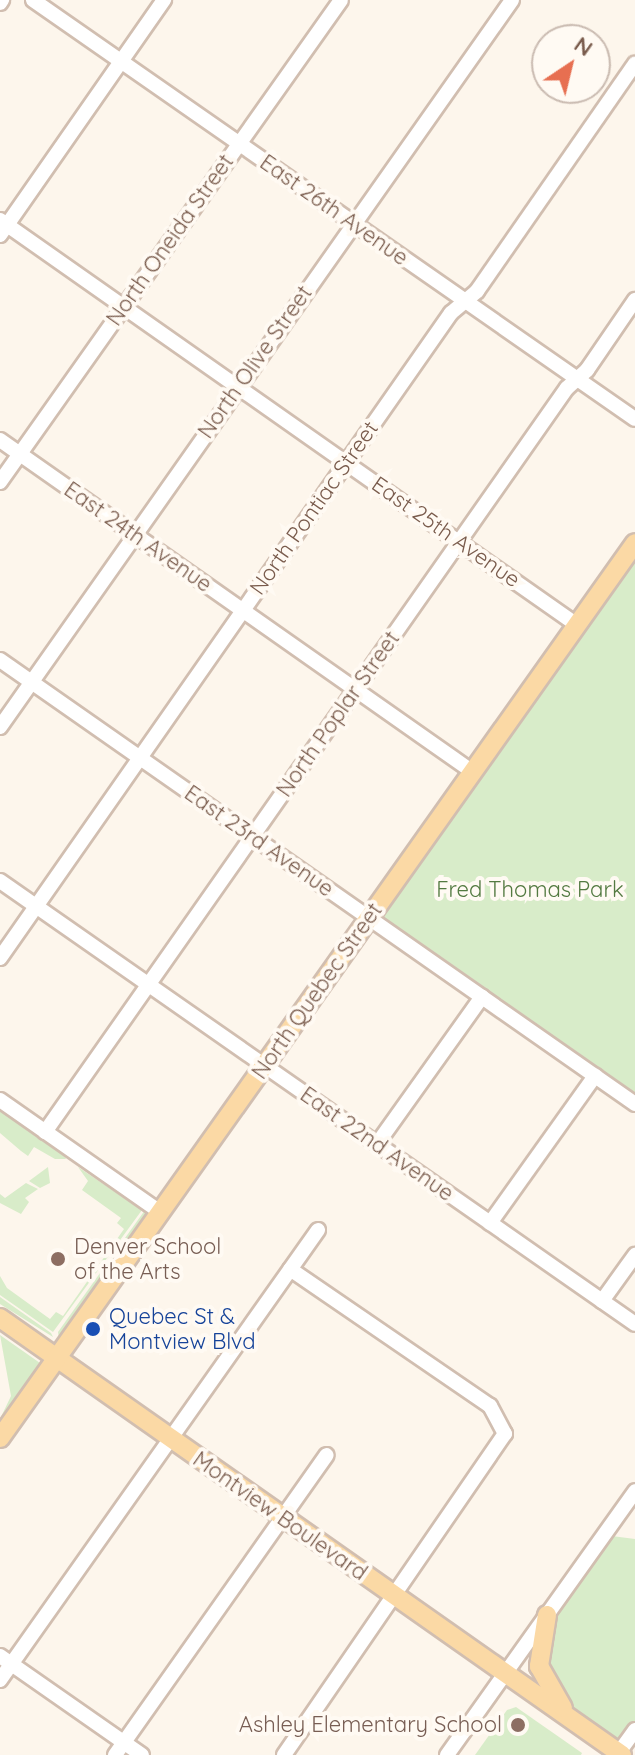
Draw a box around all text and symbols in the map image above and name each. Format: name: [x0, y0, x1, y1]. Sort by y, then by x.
north arrow: [531, 24, 611, 104]
text: N: [569, 30, 598, 62]
street label: North Oneida Street: [101, 149, 239, 331]
street label: East 26th Avenue: [255, 149, 413, 271]
street label: North Olive Street: [192, 281, 318, 443]
street label: North Pontiac Street: [244, 416, 384, 600]
street label: East 25th Avenue: [367, 471, 525, 593]
street label: East 24th Avenue: [59, 476, 217, 598]
street label: North Poplar Street: [271, 626, 405, 802]
street label: East 23rd Avenue: [179, 780, 339, 902]
park label: Fred Thomas Park: [436, 877, 624, 903]
street label: North Quebec Street: [246, 898, 388, 1084]
street label: East 22nd Avenue: [295, 1081, 459, 1207]
place label: Denver School of the Arts: [74, 1233, 221, 1284]
marker: Denver School of the Arts: [49, 1250, 67, 1268]
place label: Quebec St & Montview Blvd: [109, 1303, 256, 1354]
marker: Quebec St & Montview Blvd: [84, 1320, 102, 1338]
street label: Montview Boulevard: [188, 1446, 372, 1586]
place label: Ashley Elementary School: [239, 1712, 502, 1738]
marker: Ashley Elementary School: [509, 1716, 527, 1734]

